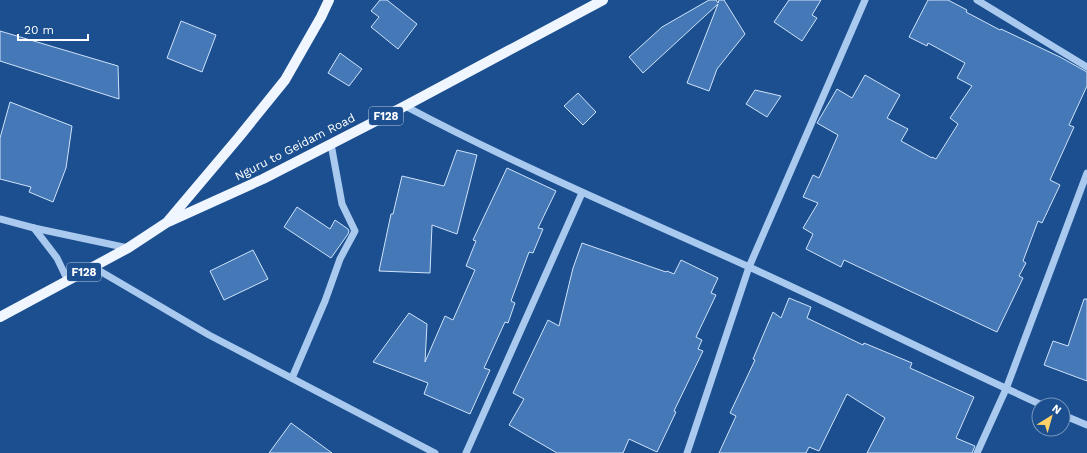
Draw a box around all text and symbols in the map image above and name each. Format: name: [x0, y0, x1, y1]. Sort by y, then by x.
scale bar: [18, 16, 88, 42]
text: 20 m: [24, 23, 54, 37]
road number: F128: [369, 107, 403, 125]
street label: Nguru to Geidam Road: [233, 111, 357, 183]
road number: F128: [67, 263, 101, 281]
north arrow: [1031, 397, 1071, 437]
text: N: [1050, 402, 1064, 417]

